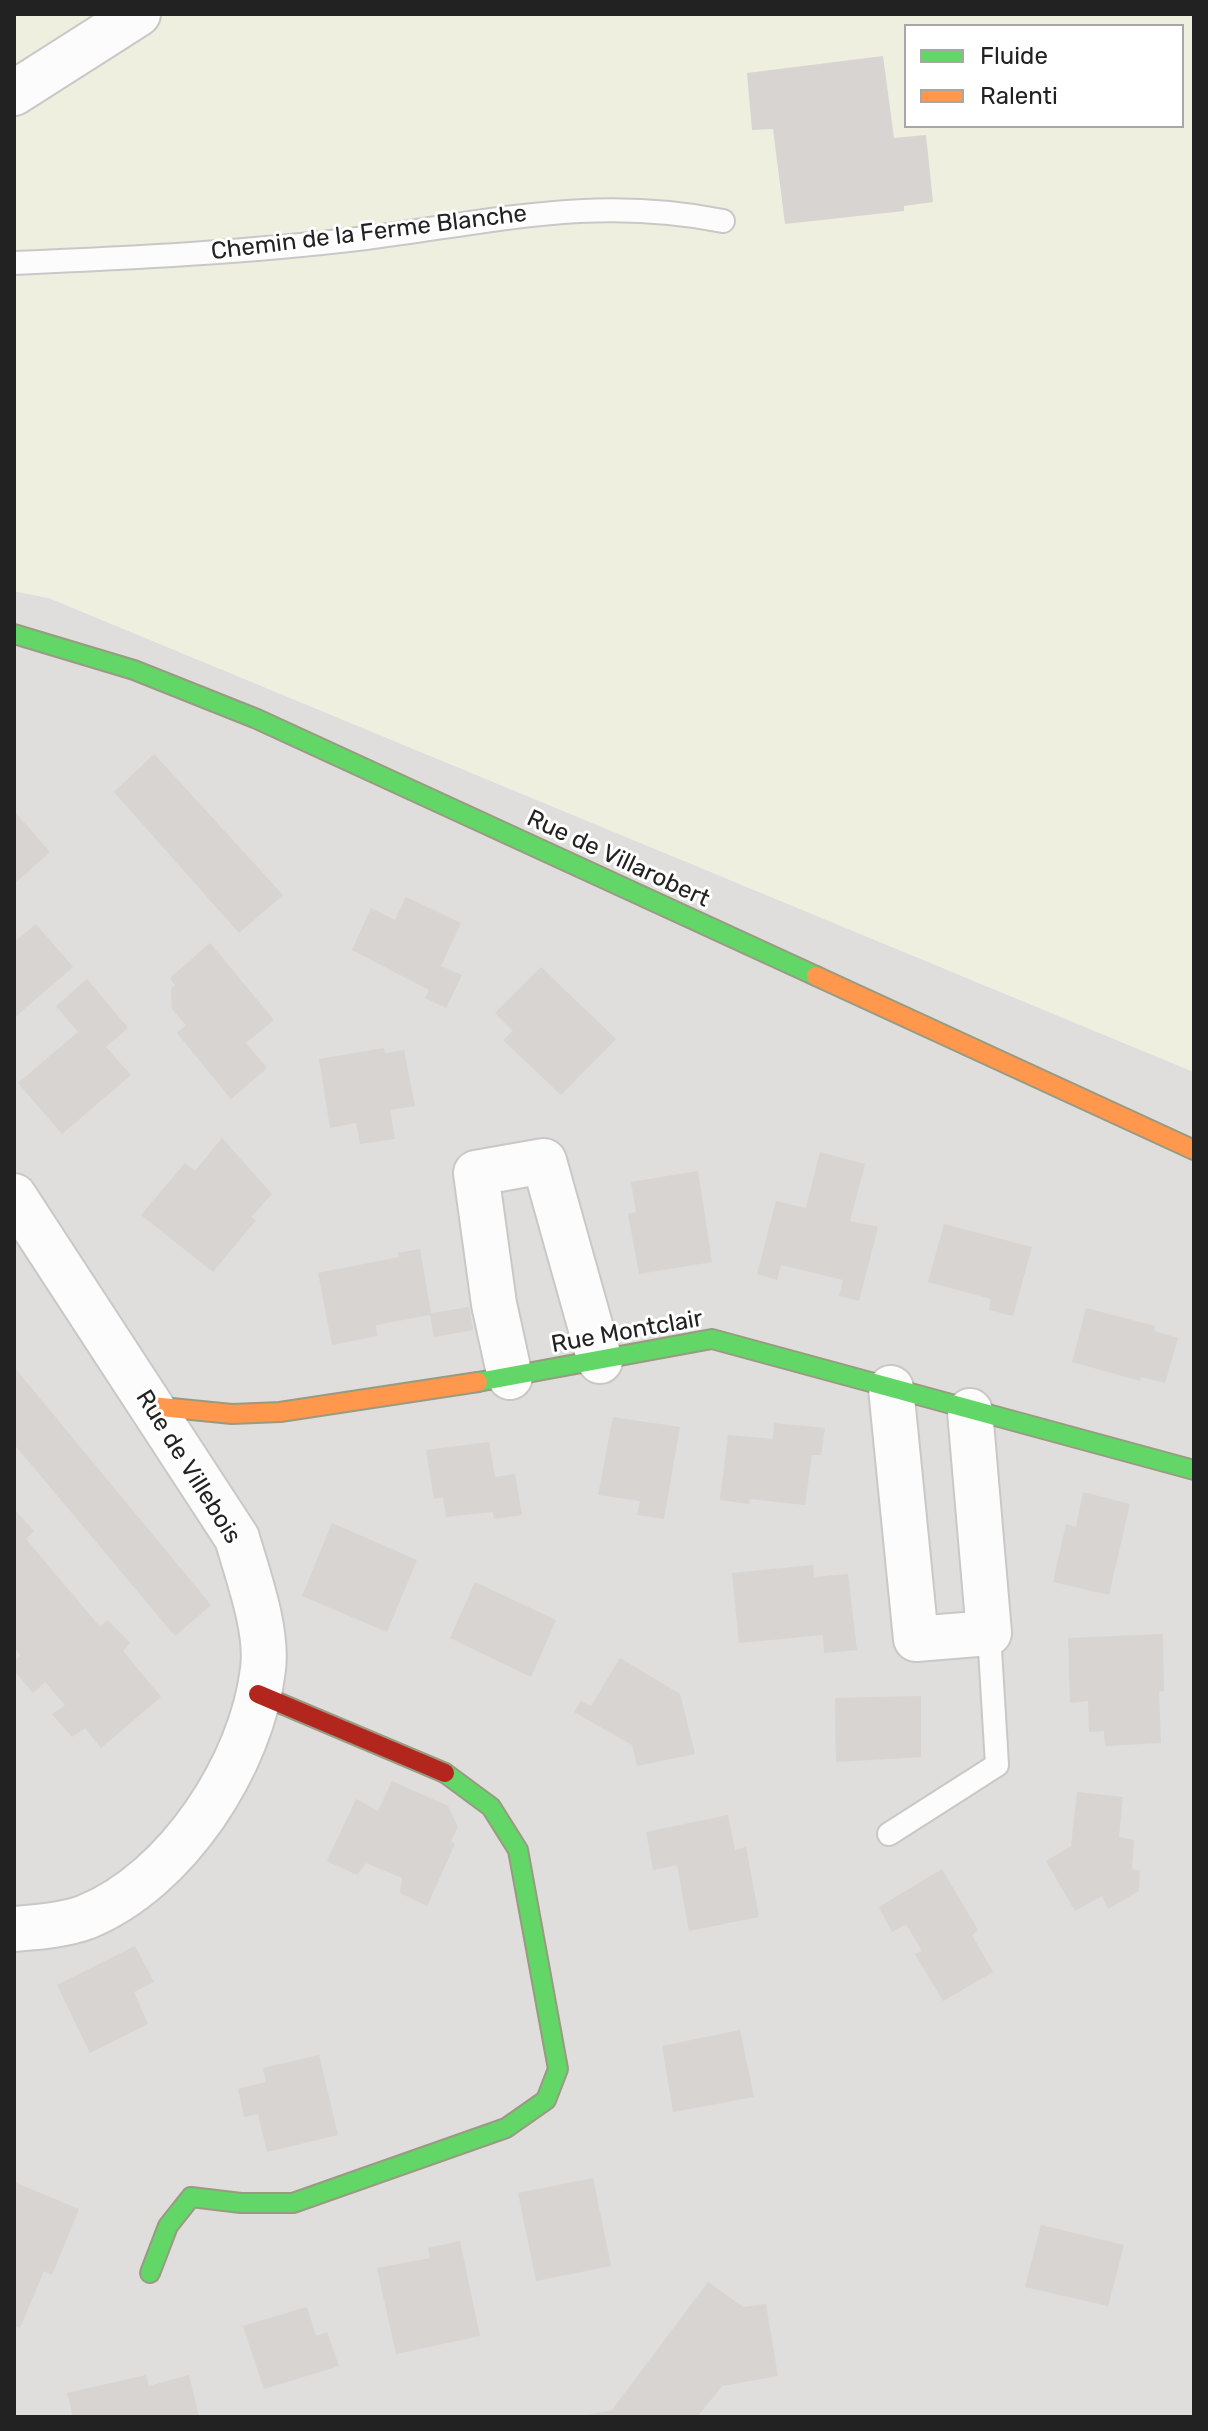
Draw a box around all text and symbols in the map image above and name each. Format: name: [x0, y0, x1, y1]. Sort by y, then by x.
legend: [904, 24, 1184, 128]
text: Fluide: [980, 42, 1048, 70]
text: Ralenti: [980, 82, 1058, 110]
street label: Chemin de la Ferme Blanche: [209, 199, 529, 267]
street label: Rue de Villarobert: [522, 804, 714, 914]
street label: Rue Montclair: [549, 1305, 705, 1359]
street label: Rue de Villebois: [129, 1385, 247, 1549]

